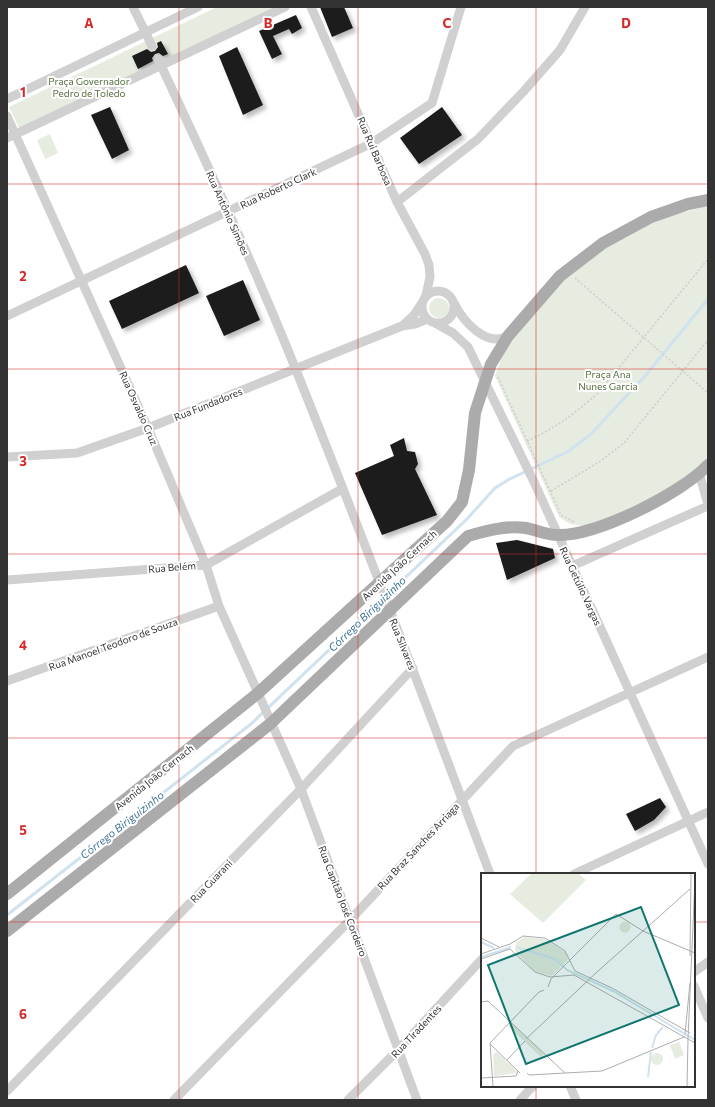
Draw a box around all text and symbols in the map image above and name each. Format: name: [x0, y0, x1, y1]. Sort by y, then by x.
text: A: [84, 15, 94, 31]
text: B: [264, 15, 273, 31]
text: C: [443, 15, 452, 31]
text: D: [621, 15, 631, 31]
park label: Praça Governador Pedro de Toledo: [48, 75, 130, 99]
text: 1: [20, 84, 26, 100]
street label: Rua Rui Barbosa: [355, 115, 395, 187]
street label: Rua Roberto Clark: [238, 165, 319, 211]
street label: Rua Antônio Simões: [204, 169, 252, 257]
text: 2: [19, 268, 27, 284]
park label: Praça Ana Nunes Garcia: [578, 368, 638, 392]
street label: Rua Osvaldo Cruz: [117, 369, 161, 447]
street label: Rua Fundadores: [172, 385, 244, 423]
text: 3: [19, 453, 27, 469]
street label: Avenida João Cernach: [359, 527, 439, 603]
street label: Rua Getúlio Vargas: [558, 545, 605, 628]
street label: Rua Belém: [148, 559, 196, 575]
water label: Córrego Biriguizinho: [325, 573, 408, 654]
street label: Rua Manoel Teodoro de Souza: [47, 615, 179, 673]
street label: Rua Silvares: [387, 617, 419, 672]
text: 4: [19, 637, 27, 653]
street label: Avenida João Cernach: [112, 742, 196, 812]
water label: Córrego Biriguizinho: [77, 788, 166, 861]
street label: Rua Braz Sanches Arriaga: [375, 800, 461, 892]
text: 5: [19, 822, 27, 838]
street label: Rua Capitão José Cordeiro: [316, 844, 370, 958]
street label: Rua Guarani: [188, 857, 234, 905]
inset map: [481, 873, 695, 1087]
street label: Rua Tiradentes: [388, 1002, 444, 1060]
text: 6: [19, 1006, 27, 1022]

